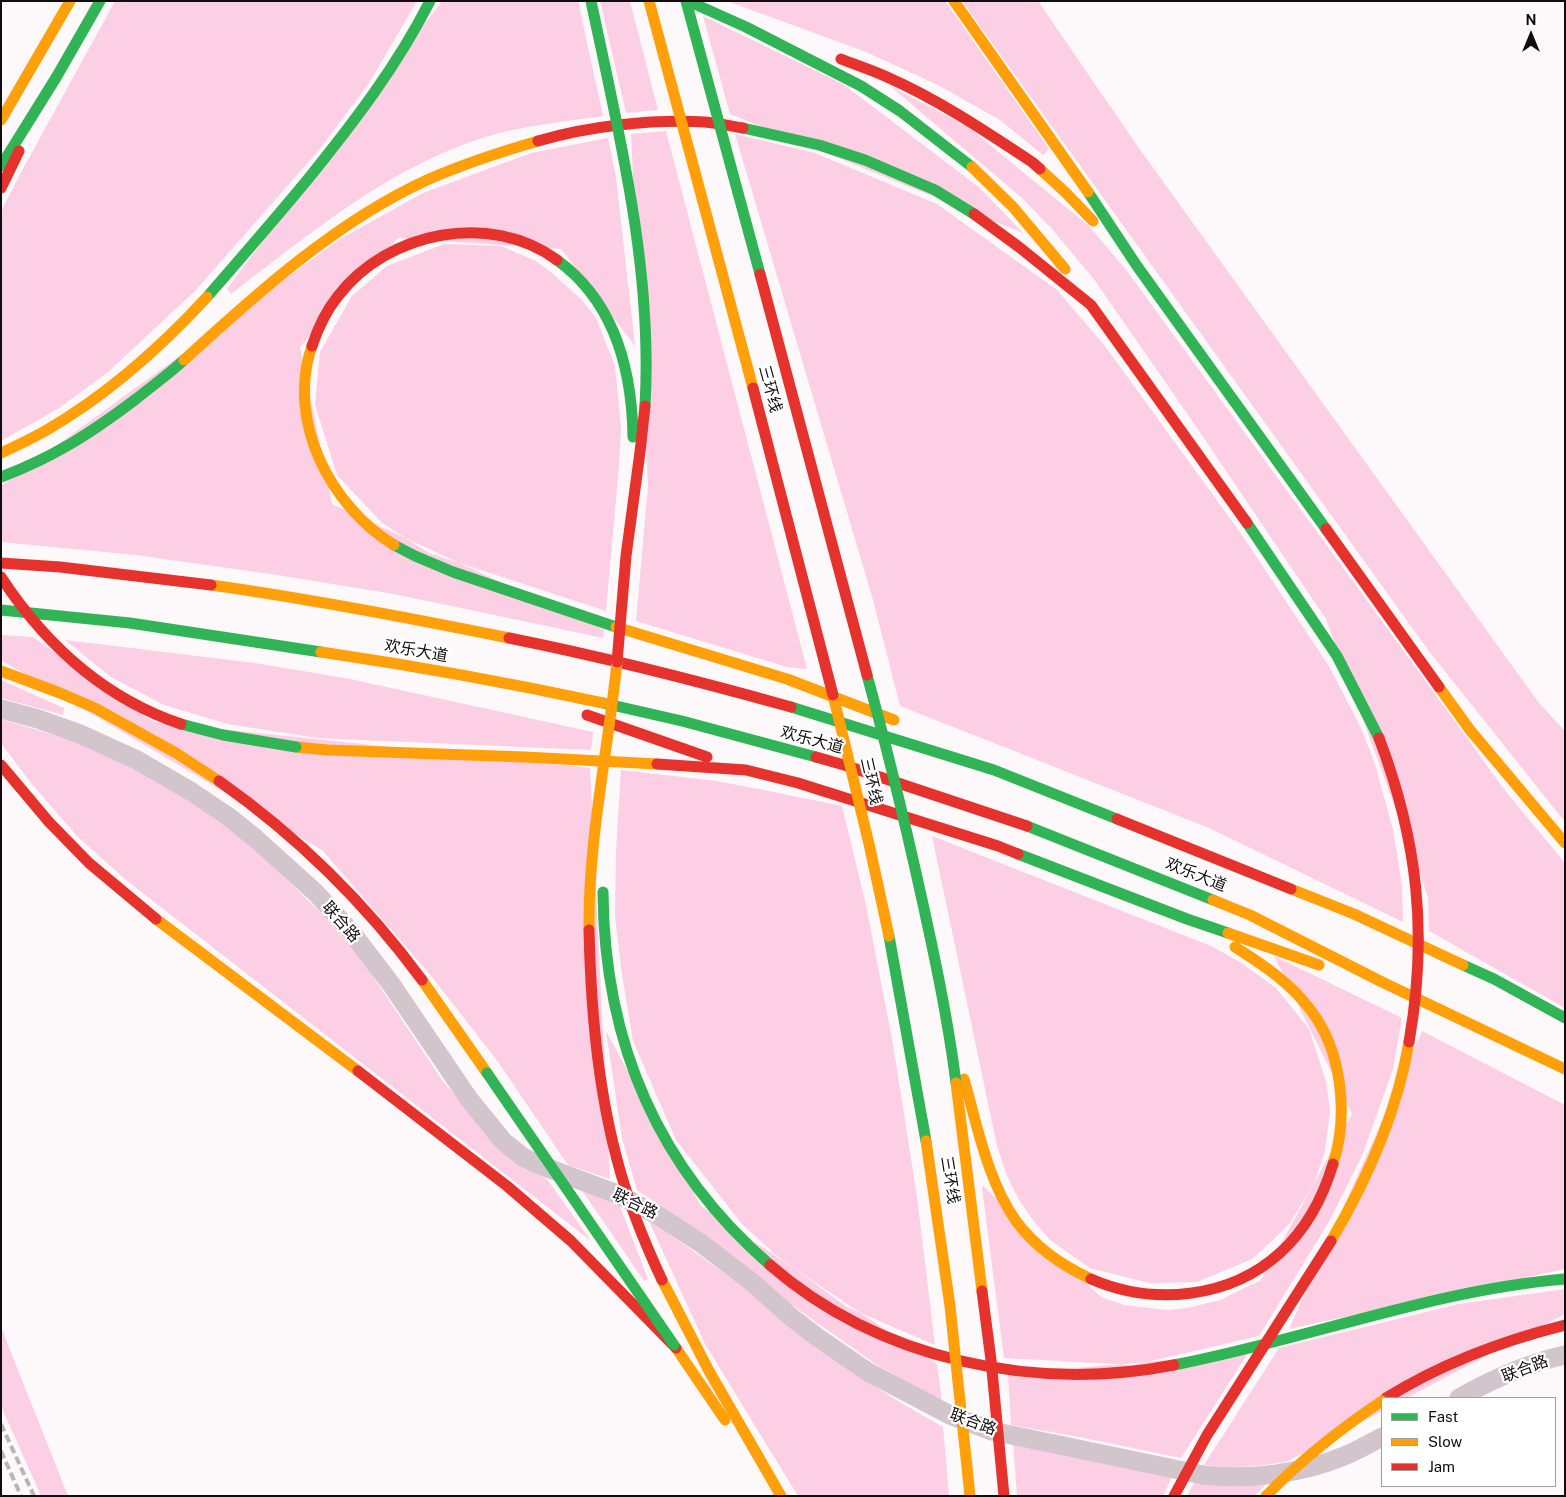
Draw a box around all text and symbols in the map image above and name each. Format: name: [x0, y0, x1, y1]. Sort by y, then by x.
north arrow: [1506, 10, 1556, 60]
text: N: [1526, 12, 1536, 28]
street label: 三环线: [755, 363, 785, 415]
street label: 欢乐大道: [383, 636, 449, 666]
street label: 欢乐大道: [779, 722, 845, 758]
street label: 三环线: [856, 755, 886, 807]
street label: 欢乐大道: [1163, 854, 1229, 896]
street label: 联合路: [318, 898, 364, 946]
street label: 三环线: [937, 1155, 963, 1205]
street label: 联合路: [609, 1185, 661, 1223]
street label: 联合路: [1499, 1351, 1551, 1387]
legend: [1381, 1397, 1556, 1487]
street label: 联合路: [947, 1405, 999, 1439]
text: Fast: [1428, 1408, 1458, 1425]
text: Slow: [1428, 1433, 1462, 1450]
text: Jam: [1428, 1458, 1455, 1475]

